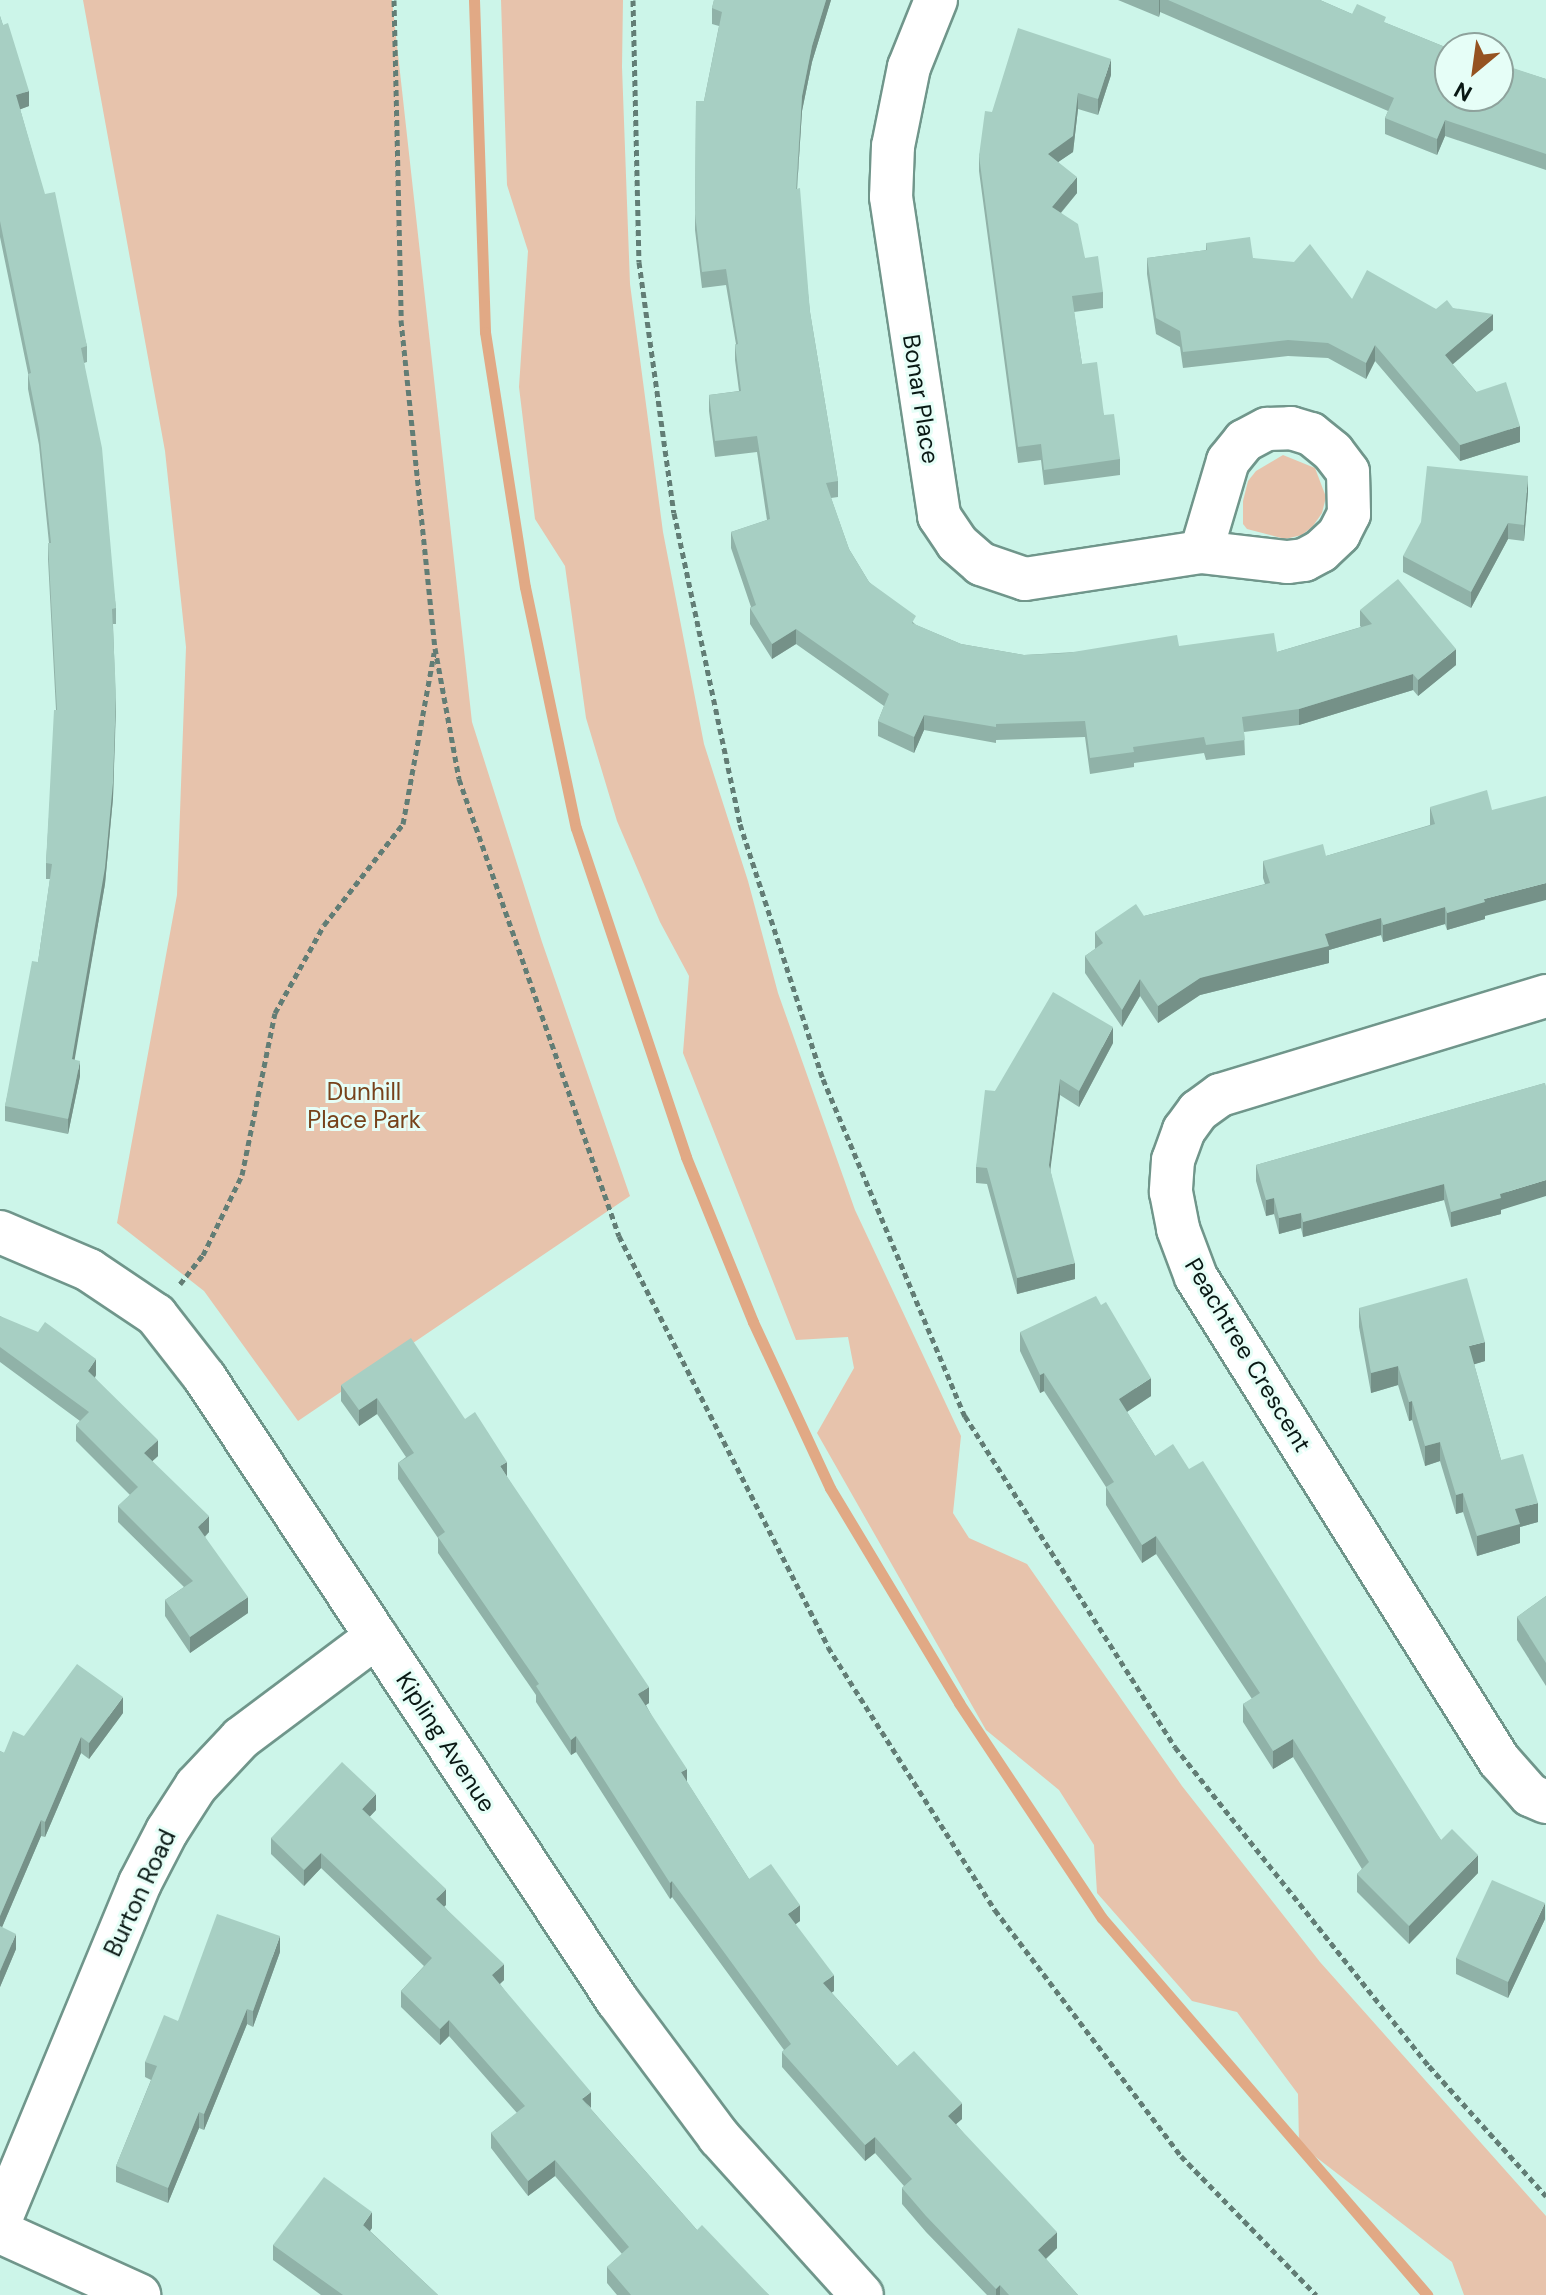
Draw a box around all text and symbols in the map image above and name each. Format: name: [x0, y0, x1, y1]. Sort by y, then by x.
north arrow: [1434, 32, 1514, 112]
text: N: [1449, 75, 1477, 108]
street label: Bonar Place: [897, 332, 945, 466]
park label: Dunhill Place Park: [307, 1078, 421, 1134]
street label: Peachtree Crescent: [1179, 1253, 1317, 1457]
street label: Kipling Avenue: [390, 1667, 502, 1817]
street label: Burton Road: [98, 1825, 182, 1961]

